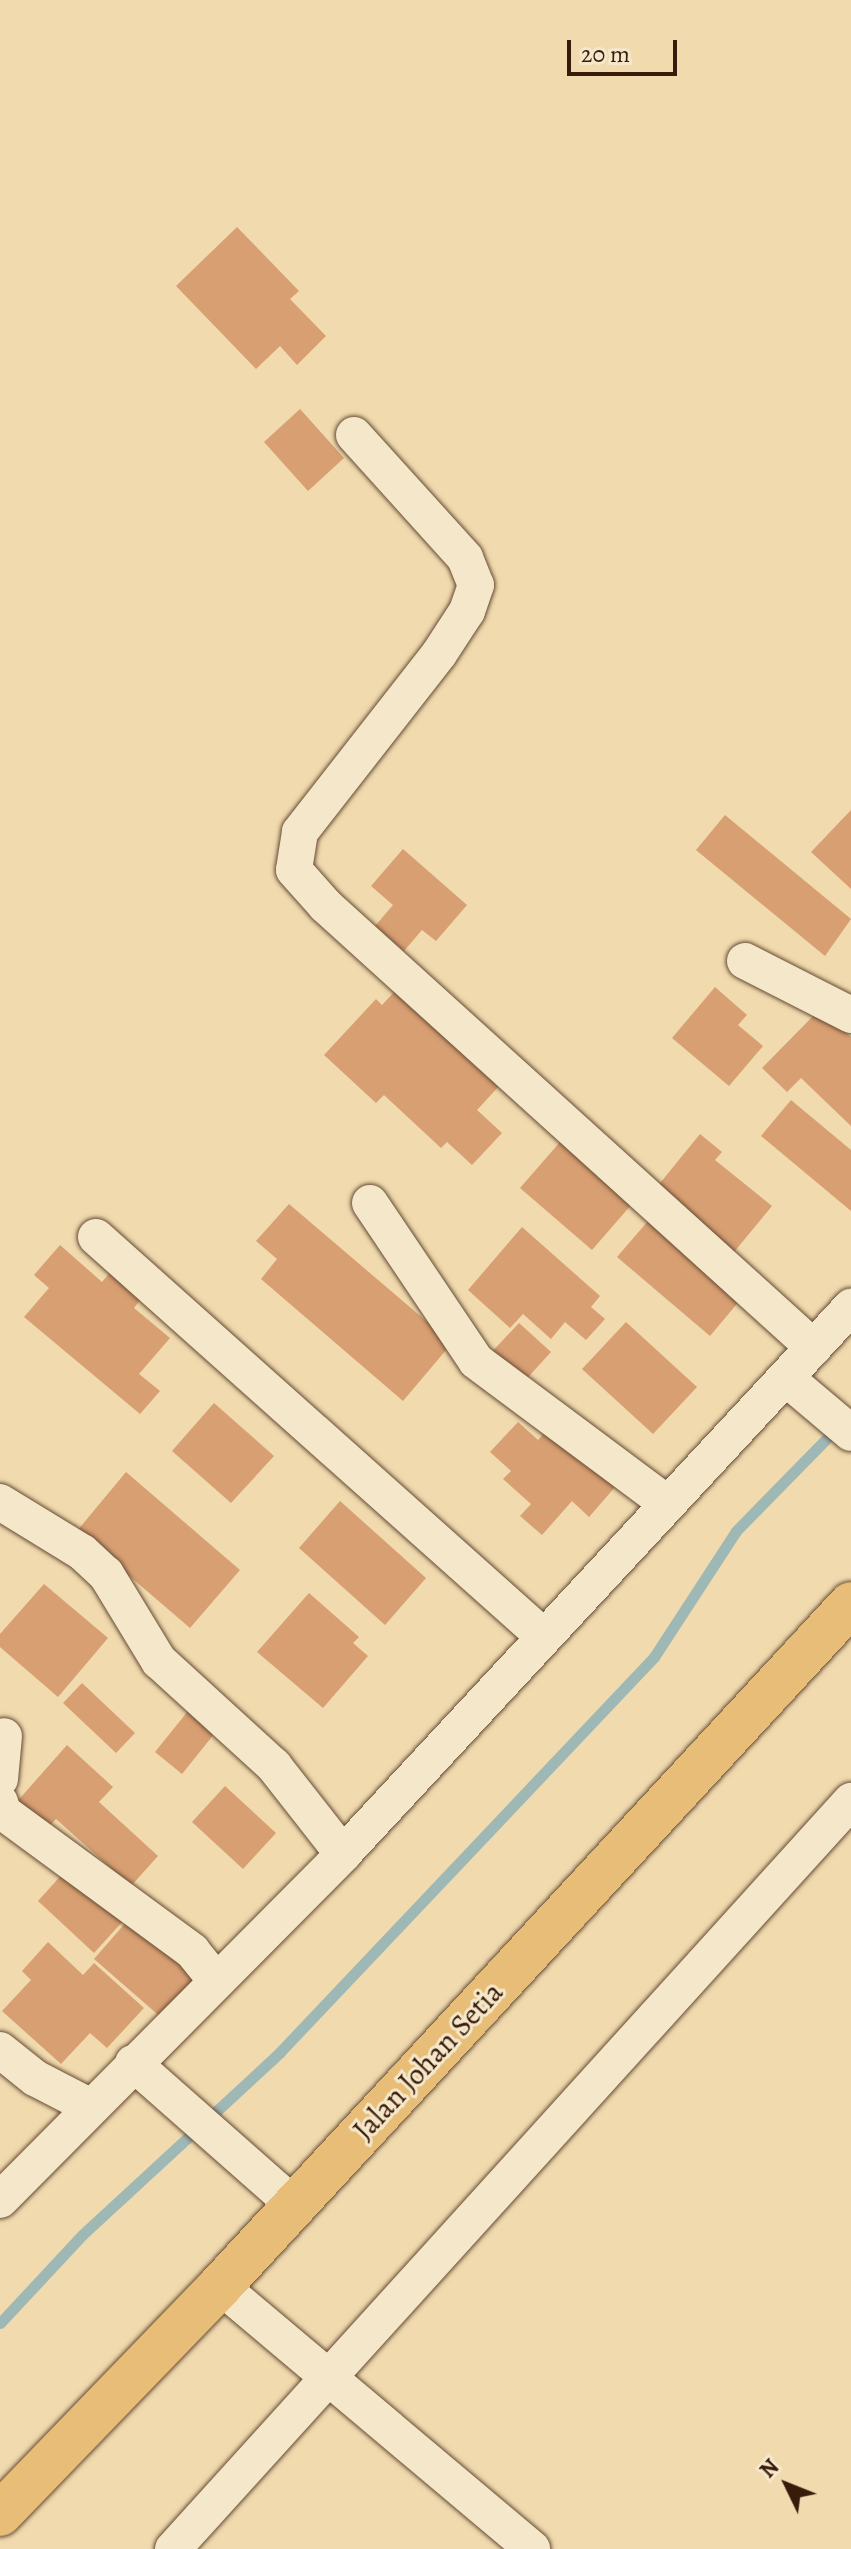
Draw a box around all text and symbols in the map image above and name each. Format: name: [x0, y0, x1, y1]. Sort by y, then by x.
scale bar: [571, 24, 681, 74]
text: 20 m: [581, 38, 630, 70]
street label: Jalan Johan Setia: [345, 1974, 511, 2148]
north arrow: [747, 2445, 827, 2525]
text: N: [753, 2453, 786, 2485]

